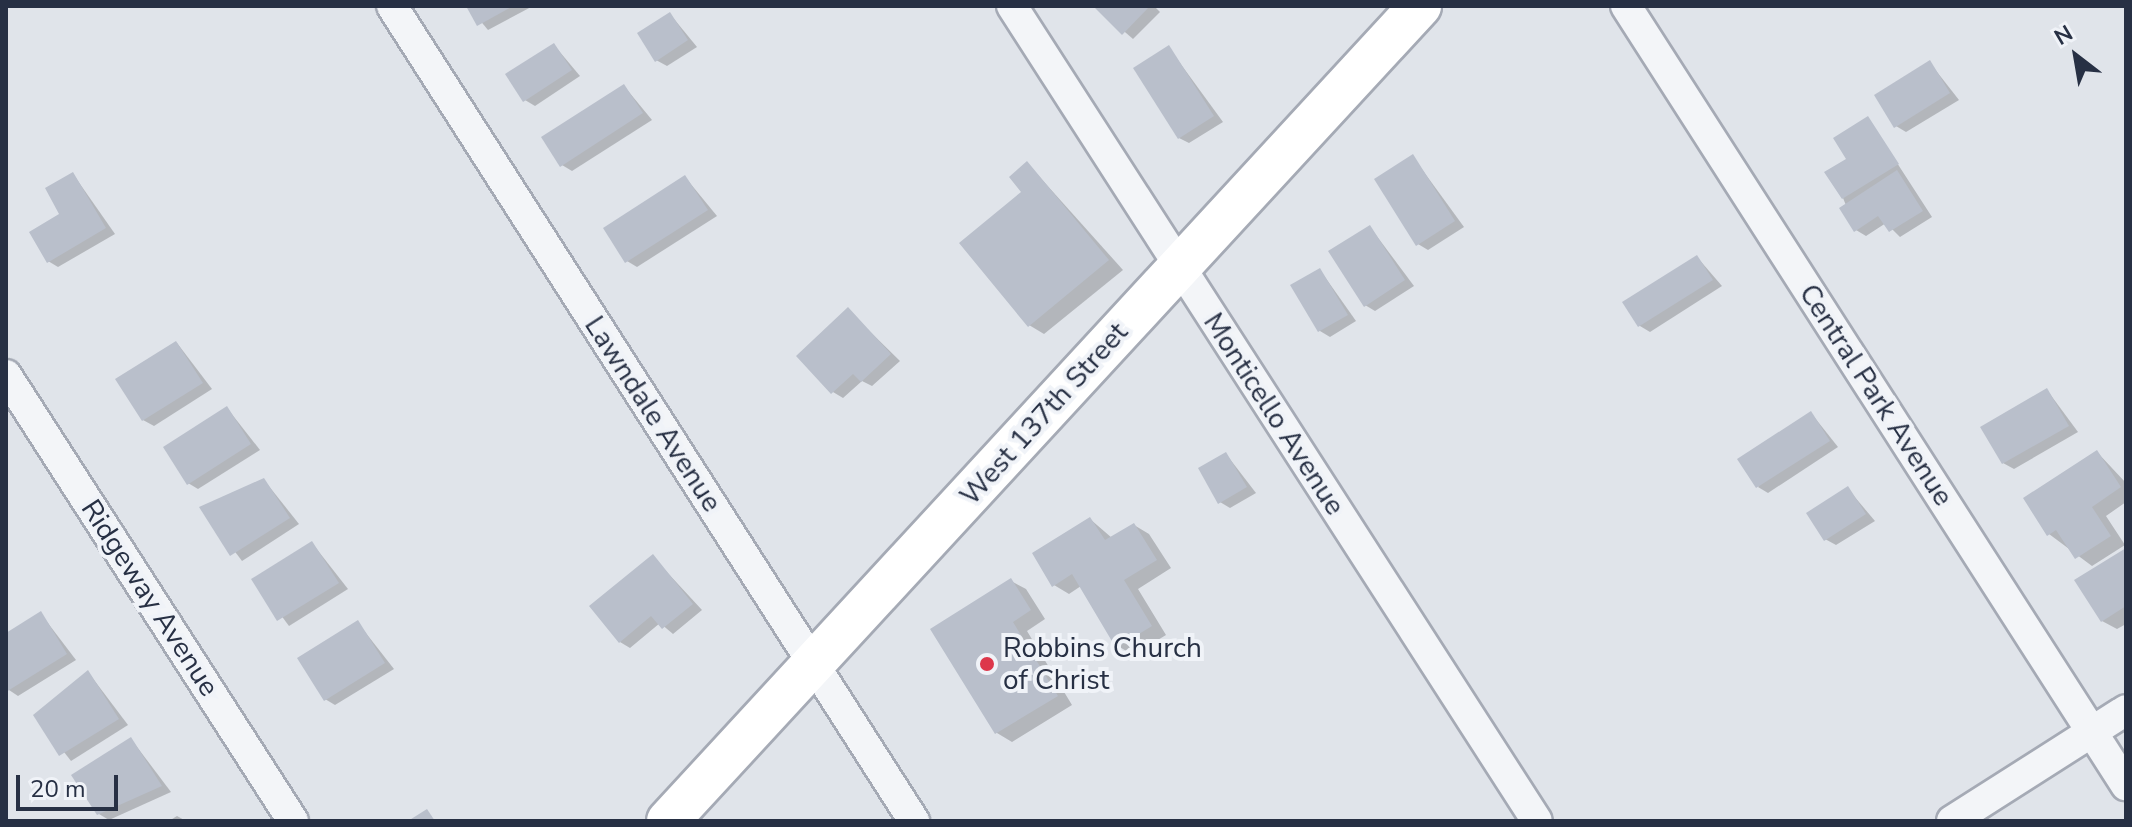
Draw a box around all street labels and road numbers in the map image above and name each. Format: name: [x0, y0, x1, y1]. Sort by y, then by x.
street label: Central Park Avenue: [1792, 278, 1960, 512]
street label: Monticello Avenue: [1196, 307, 1352, 521]
street label: Lawndale Avenue: [577, 310, 729, 518]
street label: West 137th Street: [953, 316, 1135, 512]
street label: Ridgeway Avenue: [74, 493, 226, 703]

